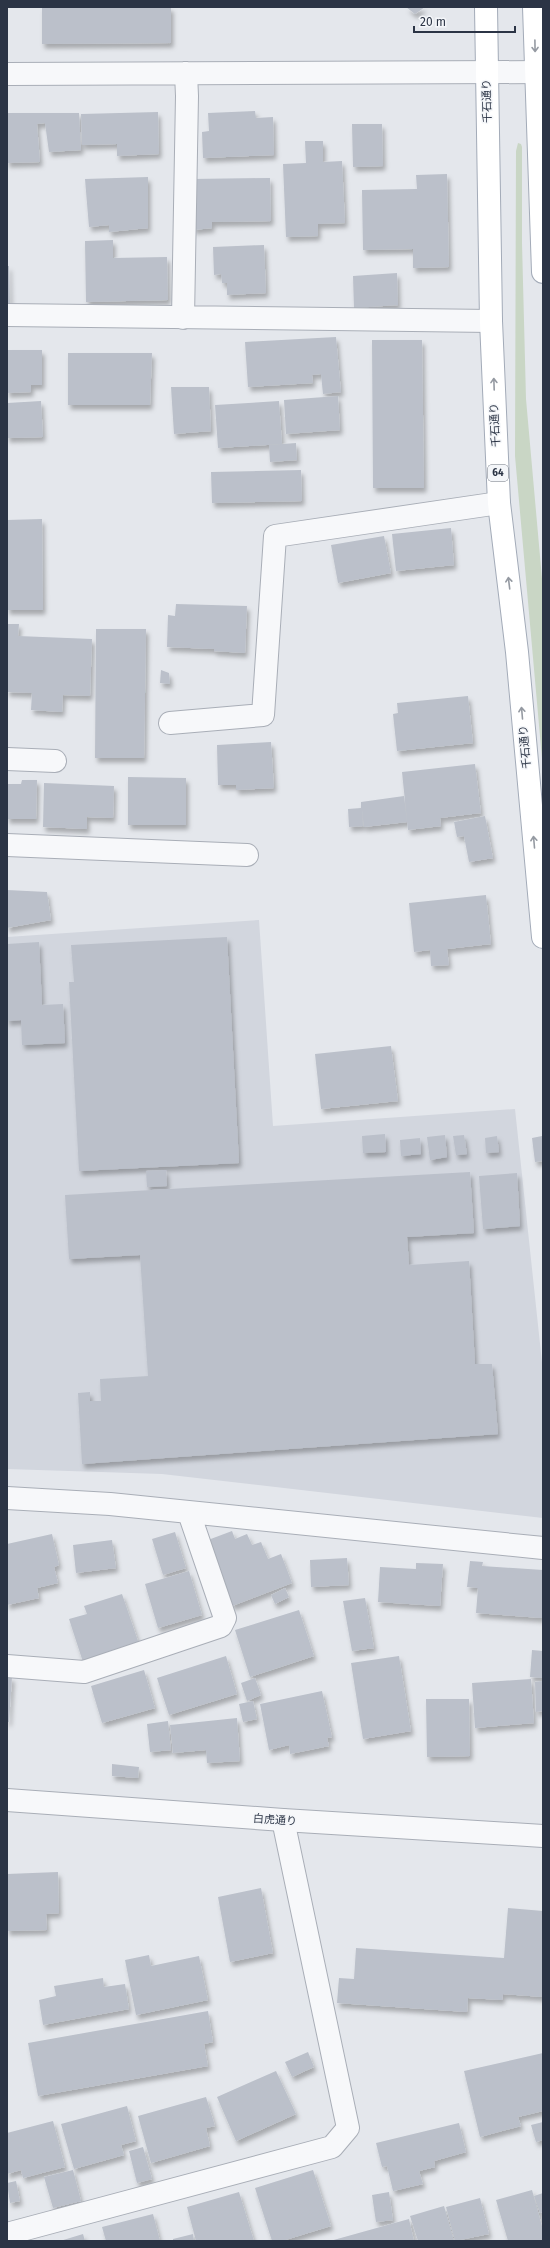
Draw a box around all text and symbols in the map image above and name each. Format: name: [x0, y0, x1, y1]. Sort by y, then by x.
scale bar: [414, 8, 515, 34]
text: 20 m: [420, 15, 446, 29]
one-way arrow: [531, 39, 538, 52]
street label: 千石通り: [480, 79, 494, 123]
one-way arrow: [490, 378, 497, 391]
street label: 千石通り: [487, 403, 503, 447]
road number: 64: [488, 465, 508, 481]
one-way arrow: [505, 577, 512, 590]
one-way arrow: [519, 707, 526, 720]
street label: 千石通り: [517, 725, 533, 769]
one-way arrow: [531, 836, 538, 849]
street label: 白虎通り: [253, 1812, 297, 1828]

